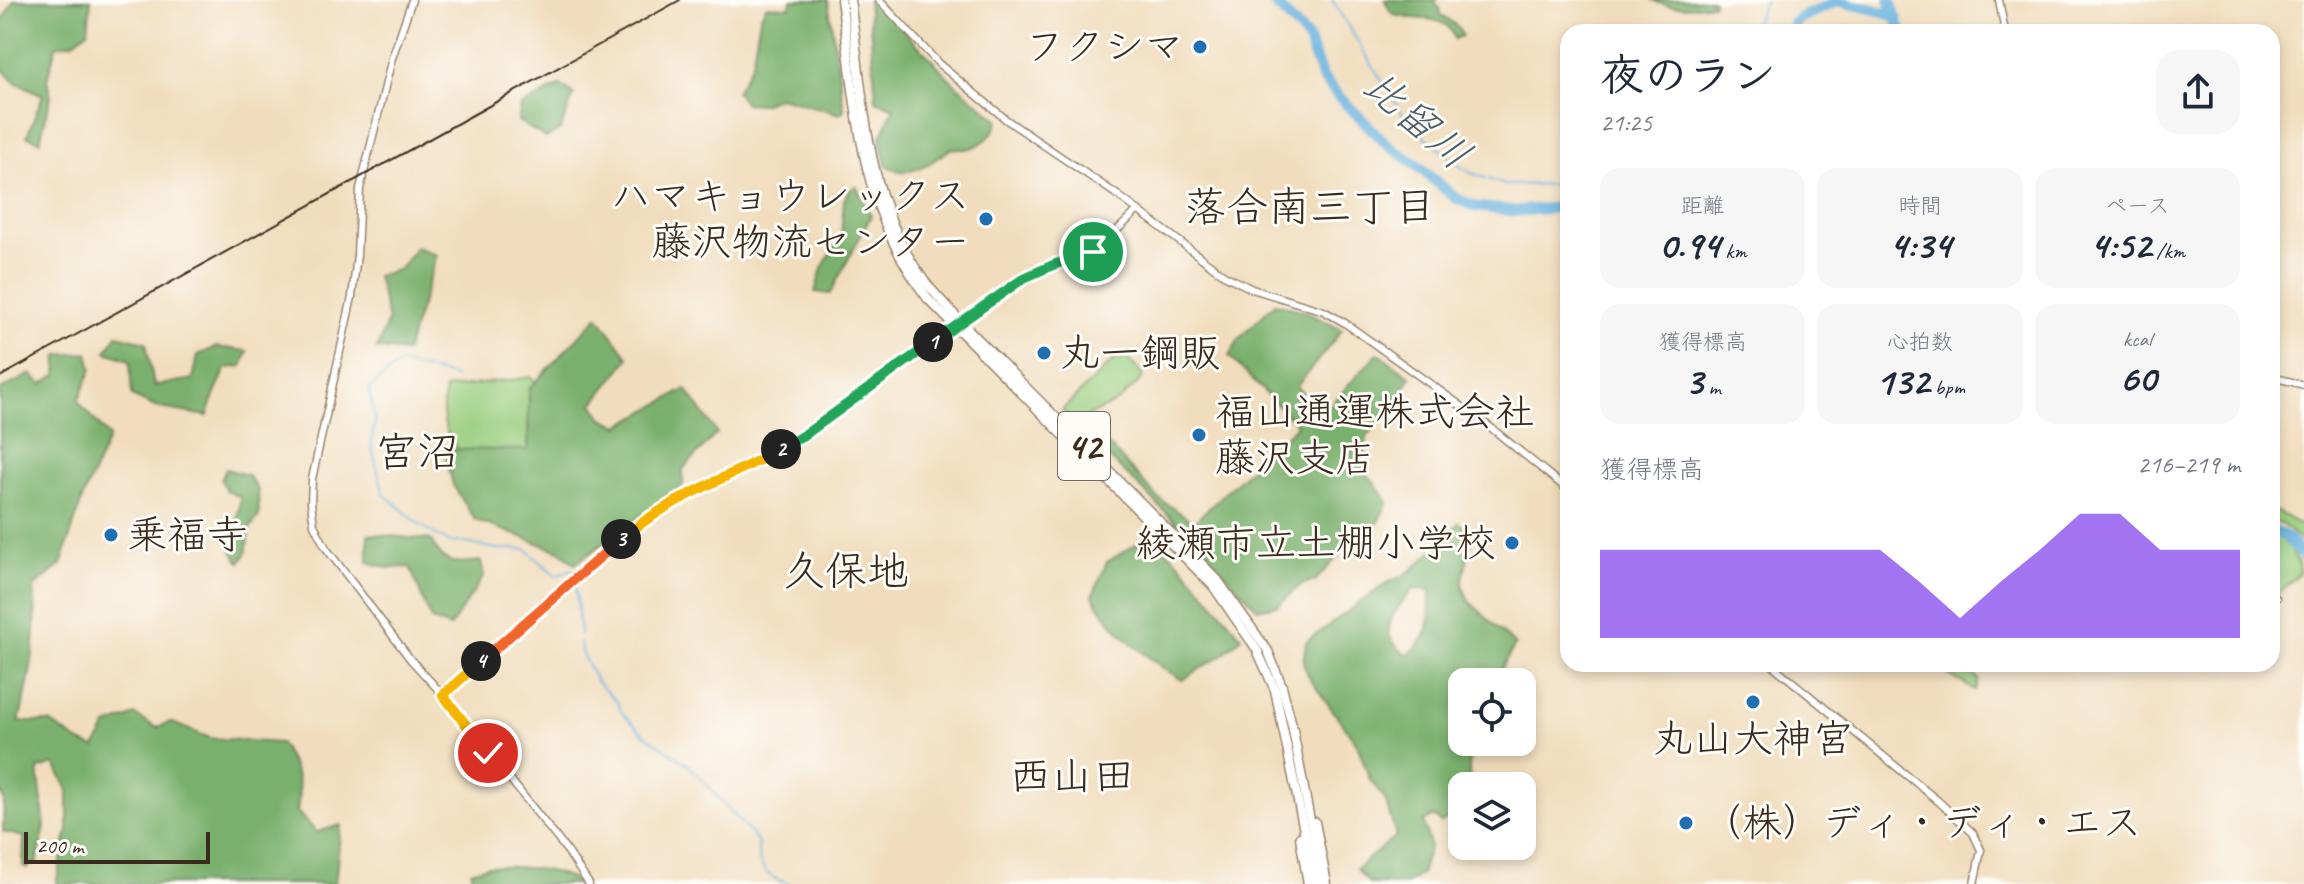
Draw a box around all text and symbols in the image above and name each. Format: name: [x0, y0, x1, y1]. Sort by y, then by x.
place label: フクシマ: [1025, 22, 1184, 72]
marker: フクシマ: [1191, 38, 1209, 56]
text: 夜のラン: [1600, 48, 1776, 103]
button: share: [2156, 50, 2240, 134]
water label: 比留川: [1352, 59, 1482, 181]
text: 21:25: [1600, 106, 1652, 139]
place label: ハマキョウレックス 藤沢物流センター: [611, 171, 970, 267]
district label: 落合南三丁目: [1184, 181, 1436, 234]
text: 距離: [1681, 192, 1725, 220]
text: 時間: [1898, 192, 1942, 220]
text: ペース: [2105, 192, 2170, 220]
marker: ハマキョウレックス 藤沢物流センター: [977, 210, 995, 228]
pin: [1059, 218, 1127, 286]
text: 0.94: [1659, 220, 1720, 270]
text: 4:34: [1889, 220, 1951, 270]
text: 4:52: [2090, 220, 2151, 270]
icon: arrive: [1071, 230, 1115, 274]
text: km: [1720, 237, 1747, 265]
text: /km: [2151, 237, 2185, 265]
pin: 1: [913, 322, 953, 362]
text: kcal: [2123, 325, 2152, 353]
text: 1: [928, 328, 938, 356]
place label: 丸一鋼販: [1060, 328, 1220, 378]
text: 獲得標高: [1659, 328, 1747, 356]
text: 心拍数: [1887, 328, 1953, 356]
marker: 丸一鋼販: [1035, 344, 1053, 362]
text: 60: [2119, 353, 2156, 403]
text: 3: [1685, 356, 1703, 406]
text: 132: [1875, 356, 1929, 406]
text: m: [1703, 373, 1720, 401]
text: bpm: [1929, 373, 1965, 401]
place label: 福山通運株式会社 藤沢支店: [1215, 387, 1535, 483]
road number: 42: [1058, 412, 1110, 480]
district label: 宮沼: [375, 426, 459, 479]
marker: 福山通運株式会社 藤沢支店: [1190, 426, 1208, 444]
pin: 2: [761, 429, 801, 469]
text: 2: [776, 435, 786, 463]
text: 216–219 m: [2137, 448, 2240, 481]
text: 獲得標高: [1600, 453, 1704, 486]
place label: 乗福寺: [127, 510, 247, 560]
place label: 綾瀬市立土棚小学校: [1136, 518, 1496, 568]
pin: 3: [601, 519, 641, 559]
text: 3: [616, 525, 626, 553]
marker: 乗福寺: [102, 526, 120, 544]
marker: 綾瀬市立土棚小学校: [1503, 534, 1521, 552]
district label: 久保地: [783, 545, 909, 598]
pin: 4: [461, 641, 501, 681]
text: 4: [476, 647, 486, 675]
map controls: [1448, 668, 1536, 860]
button: locate: [1448, 668, 1536, 756]
marker: 丸山大神宮: [1744, 693, 1762, 711]
place label: 丸山大神宮: [1653, 714, 1853, 764]
pin: [454, 719, 522, 787]
icon: check: [466, 731, 510, 775]
district label: 西山田: [1009, 750, 1135, 803]
button: layers: [1448, 772, 1536, 860]
place label: （株）ディ・ディ・エス: [1702, 798, 2142, 848]
marker: （株）ディ・ディ・エス: [1677, 814, 1695, 832]
scale bar: [24, 828, 210, 864]
text: 200 m: [36, 832, 83, 860]

